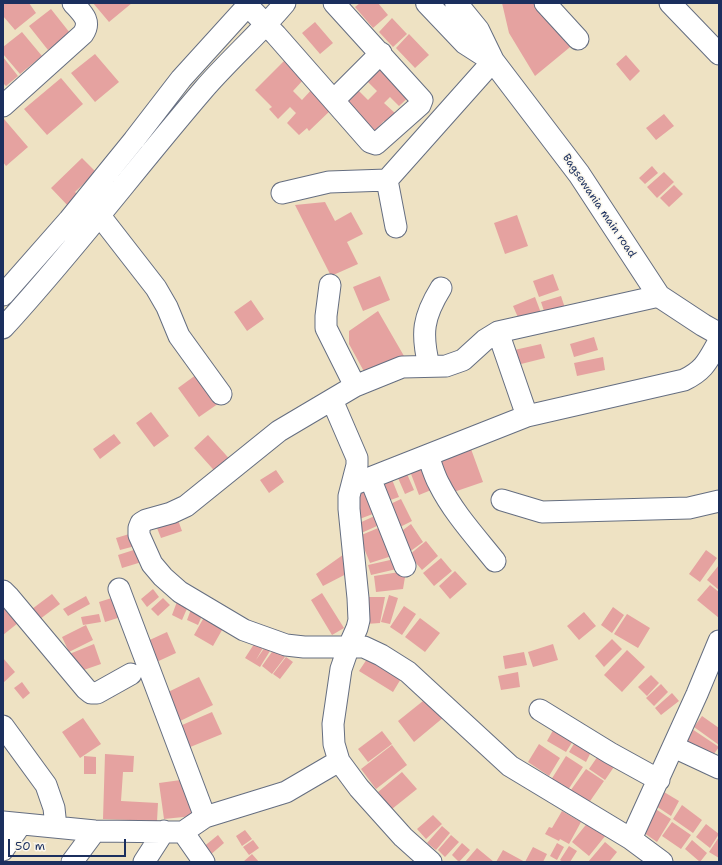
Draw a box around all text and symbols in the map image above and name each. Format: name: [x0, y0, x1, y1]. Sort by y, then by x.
street label: Bagsewania main road: [559, 152, 639, 260]
scale bar: [10, 831, 128, 857]
text: 50 m: [15, 838, 45, 854]

